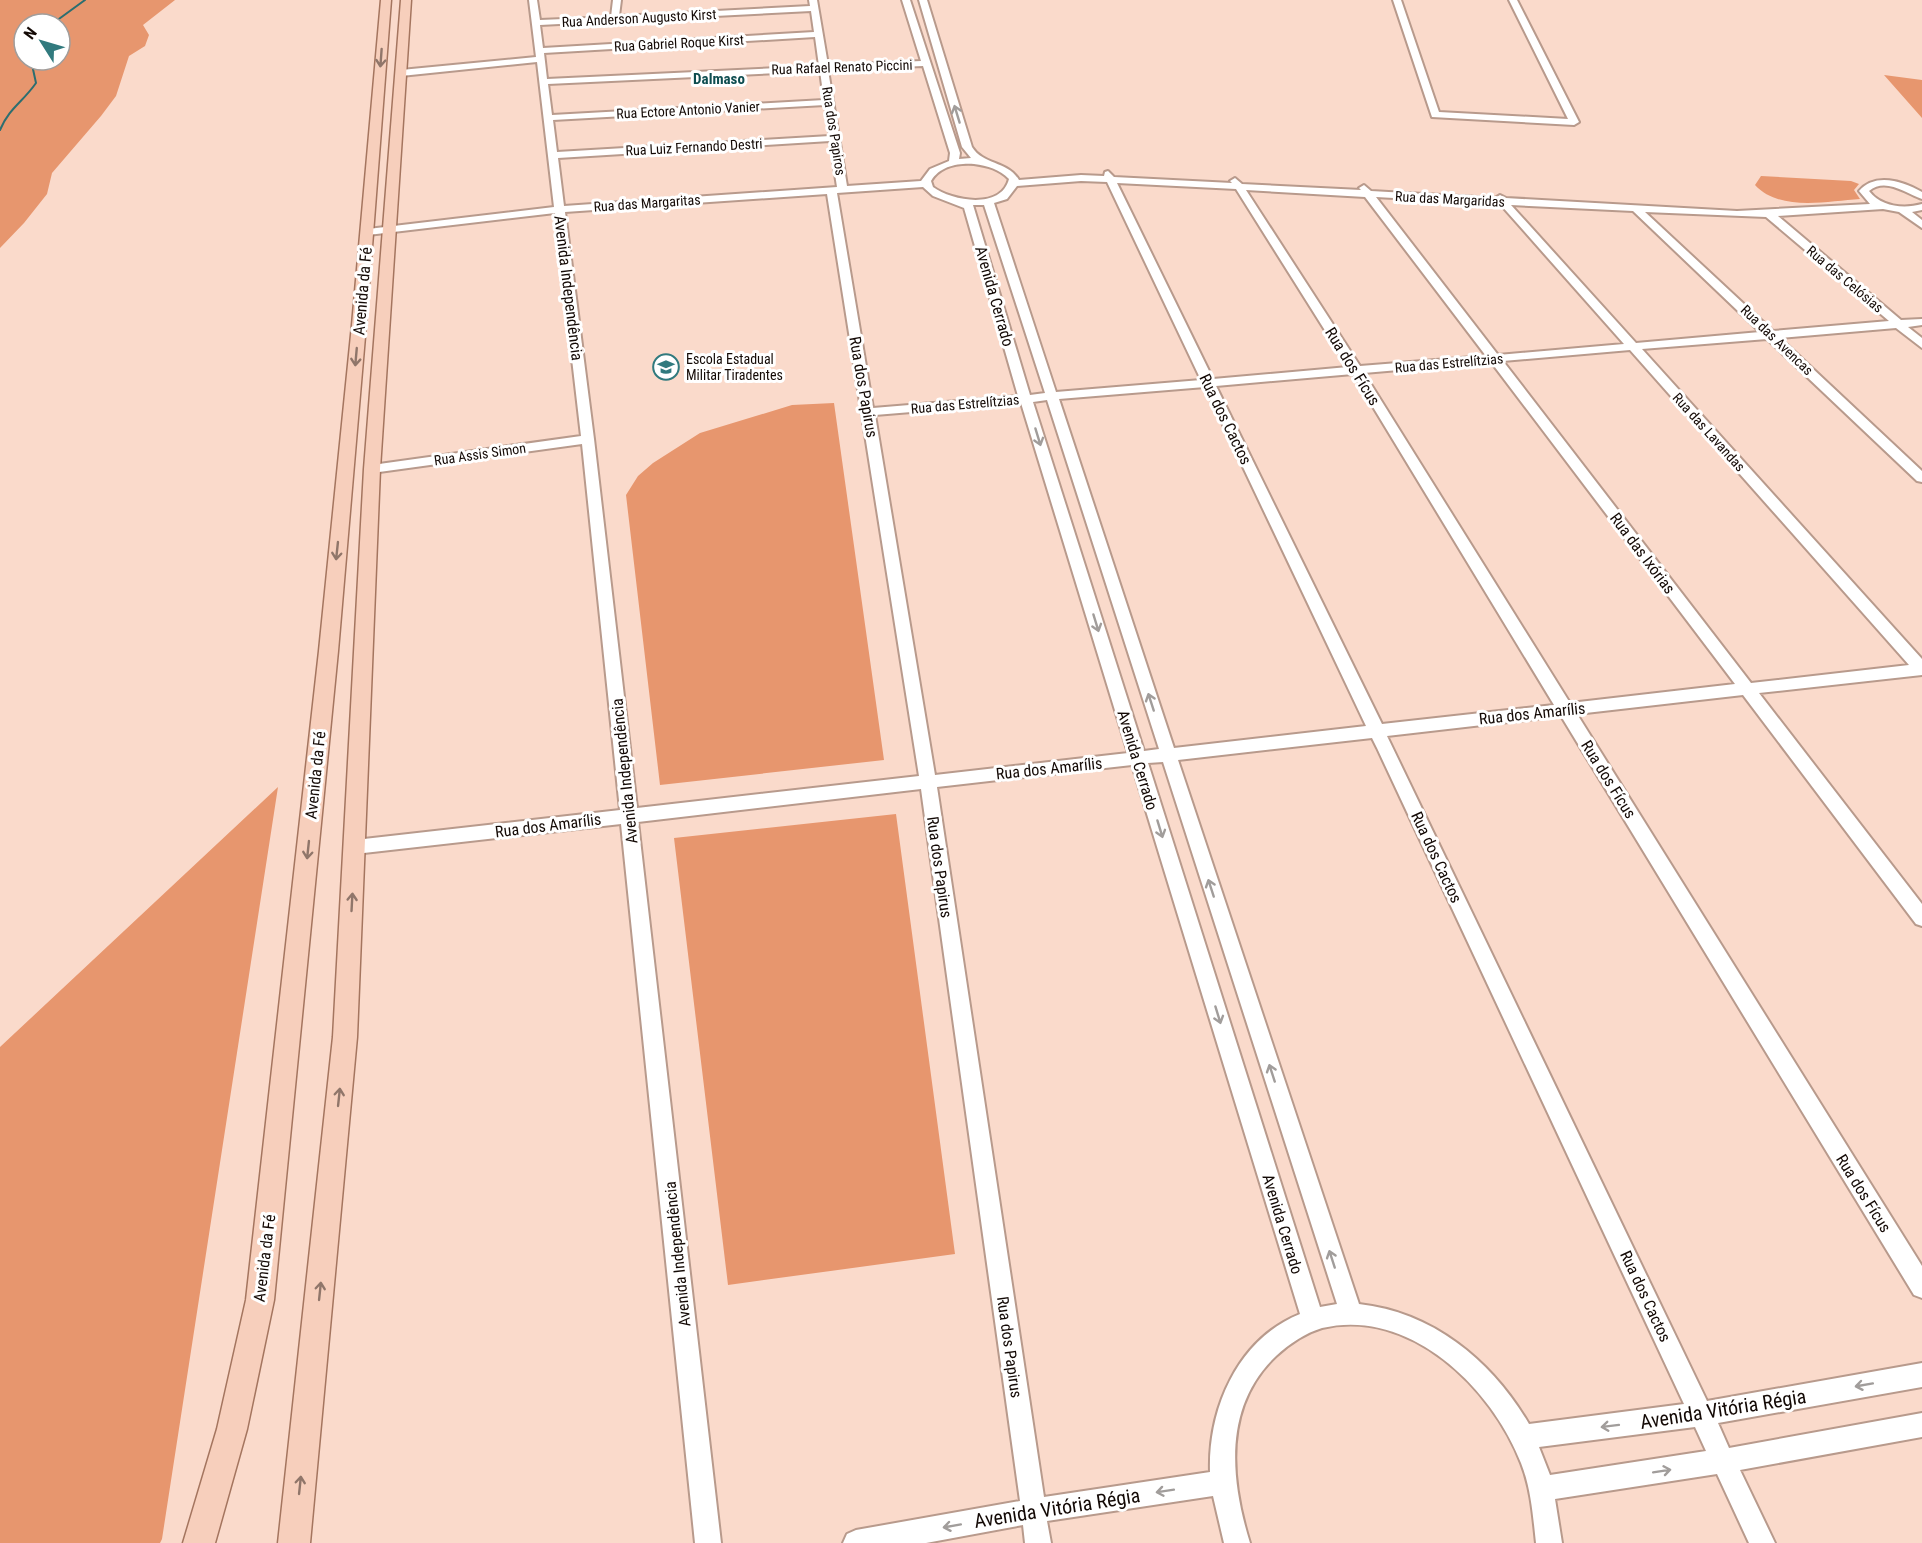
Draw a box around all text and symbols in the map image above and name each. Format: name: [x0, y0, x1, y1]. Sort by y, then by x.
street label: Rua Anderson Augusto Kirst: [561, 6, 717, 30]
north arrow: [12, 12, 72, 72]
text: N: [20, 24, 41, 43]
street label: Rua Gabriel Roque Kirst: [614, 32, 744, 54]
one-way arrow: [376, 48, 387, 68]
street label: Rua Rafael Renato Piccini: [771, 57, 913, 77]
district label: Dalmaso: [693, 70, 745, 88]
street label: Rua dos Papiros: [819, 85, 849, 177]
street label: Rua Ectore Antonio Vanier: [616, 98, 760, 122]
one-way arrow: [951, 104, 962, 123]
street label: Rua Luiz Fernando Destri: [625, 135, 763, 159]
street label: Rua das Margaridas: [1395, 188, 1505, 210]
street label: Rua das Margaritas: [593, 191, 701, 215]
street label: Avenida Independência: [550, 214, 587, 362]
street label: Rua das Celósias: [1804, 242, 1886, 316]
street label: Avenida Cerrado: [971, 244, 1018, 348]
street label: Avenida da Fé: [349, 246, 376, 336]
street label: Rua das Avencas: [1738, 302, 1816, 378]
street label: Rua dos Fícus: [1321, 324, 1384, 409]
street label: Rua dos Papirus: [845, 335, 882, 439]
one-way arrow: [350, 347, 361, 367]
street label: Rua das Estrelítzias: [1394, 350, 1504, 376]
place label: Escola Estadual Militar Tiradentes: [686, 351, 783, 383]
school or university icon: Escola Estadual Militar Tiradentes: [651, 352, 681, 382]
street label: Rua dos Cactos: [1195, 371, 1256, 468]
street label: Rua das Lavandas: [1670, 389, 1748, 475]
street label: Rua das Estrelítzias: [910, 391, 1020, 417]
one-way arrow: [1033, 427, 1044, 446]
street label: Rua Assis Simon: [433, 440, 527, 468]
street label: Rua das Ixórias: [1606, 509, 1679, 598]
one-way arrow: [331, 541, 342, 561]
one-way arrow: [1091, 613, 1102, 632]
one-way arrow: [1144, 693, 1155, 712]
street label: Avenida Independência: [607, 697, 642, 845]
street label: Rua dos Amarílis: [1478, 698, 1586, 729]
street label: Avenida Cerrado: [1113, 708, 1162, 812]
street label: Avenida da Fé: [301, 730, 330, 820]
street label: Rua dos Fícus: [1577, 737, 1640, 822]
street label: Rua dos Amarílis: [995, 753, 1103, 784]
street label: Rua dos Cactos: [1407, 809, 1466, 906]
street label: Rua dos Amarílis: [494, 810, 602, 841]
street label: Rua dos Papirus: [923, 815, 956, 919]
one-way arrow: [1155, 819, 1166, 838]
one-way arrow: [302, 839, 313, 859]
one-way arrow: [1205, 879, 1216, 898]
one-way arrow: [346, 893, 357, 913]
one-way arrow: [1213, 1005, 1224, 1024]
one-way arrow: [1266, 1064, 1277, 1083]
one-way arrow: [334, 1087, 345, 1107]
street label: Rua dos Fícus: [1832, 1151, 1895, 1236]
street label: Avenida Cerrado: [1258, 1172, 1307, 1276]
street label: Avenida Independência: [660, 1180, 695, 1328]
street label: Avenida da Fé: [250, 1213, 279, 1303]
street label: Rua dos Cactos: [1616, 1248, 1675, 1345]
one-way arrow: [1326, 1250, 1337, 1268]
one-way arrow: [315, 1281, 326, 1301]
street label: Rua dos Papirus: [993, 1295, 1026, 1399]
one-way arrow: [1855, 1380, 1875, 1391]
street label: Avenida Vitória Régia: [1638, 1384, 1808, 1434]
one-way arrow: [1600, 1421, 1620, 1432]
one-way arrow: [1652, 1465, 1672, 1476]
one-way arrow: [295, 1475, 306, 1495]
street label: Avenida Vitória Régia: [972, 1483, 1142, 1533]
one-way arrow: [1155, 1485, 1175, 1496]
one-way arrow: [942, 1521, 962, 1532]

